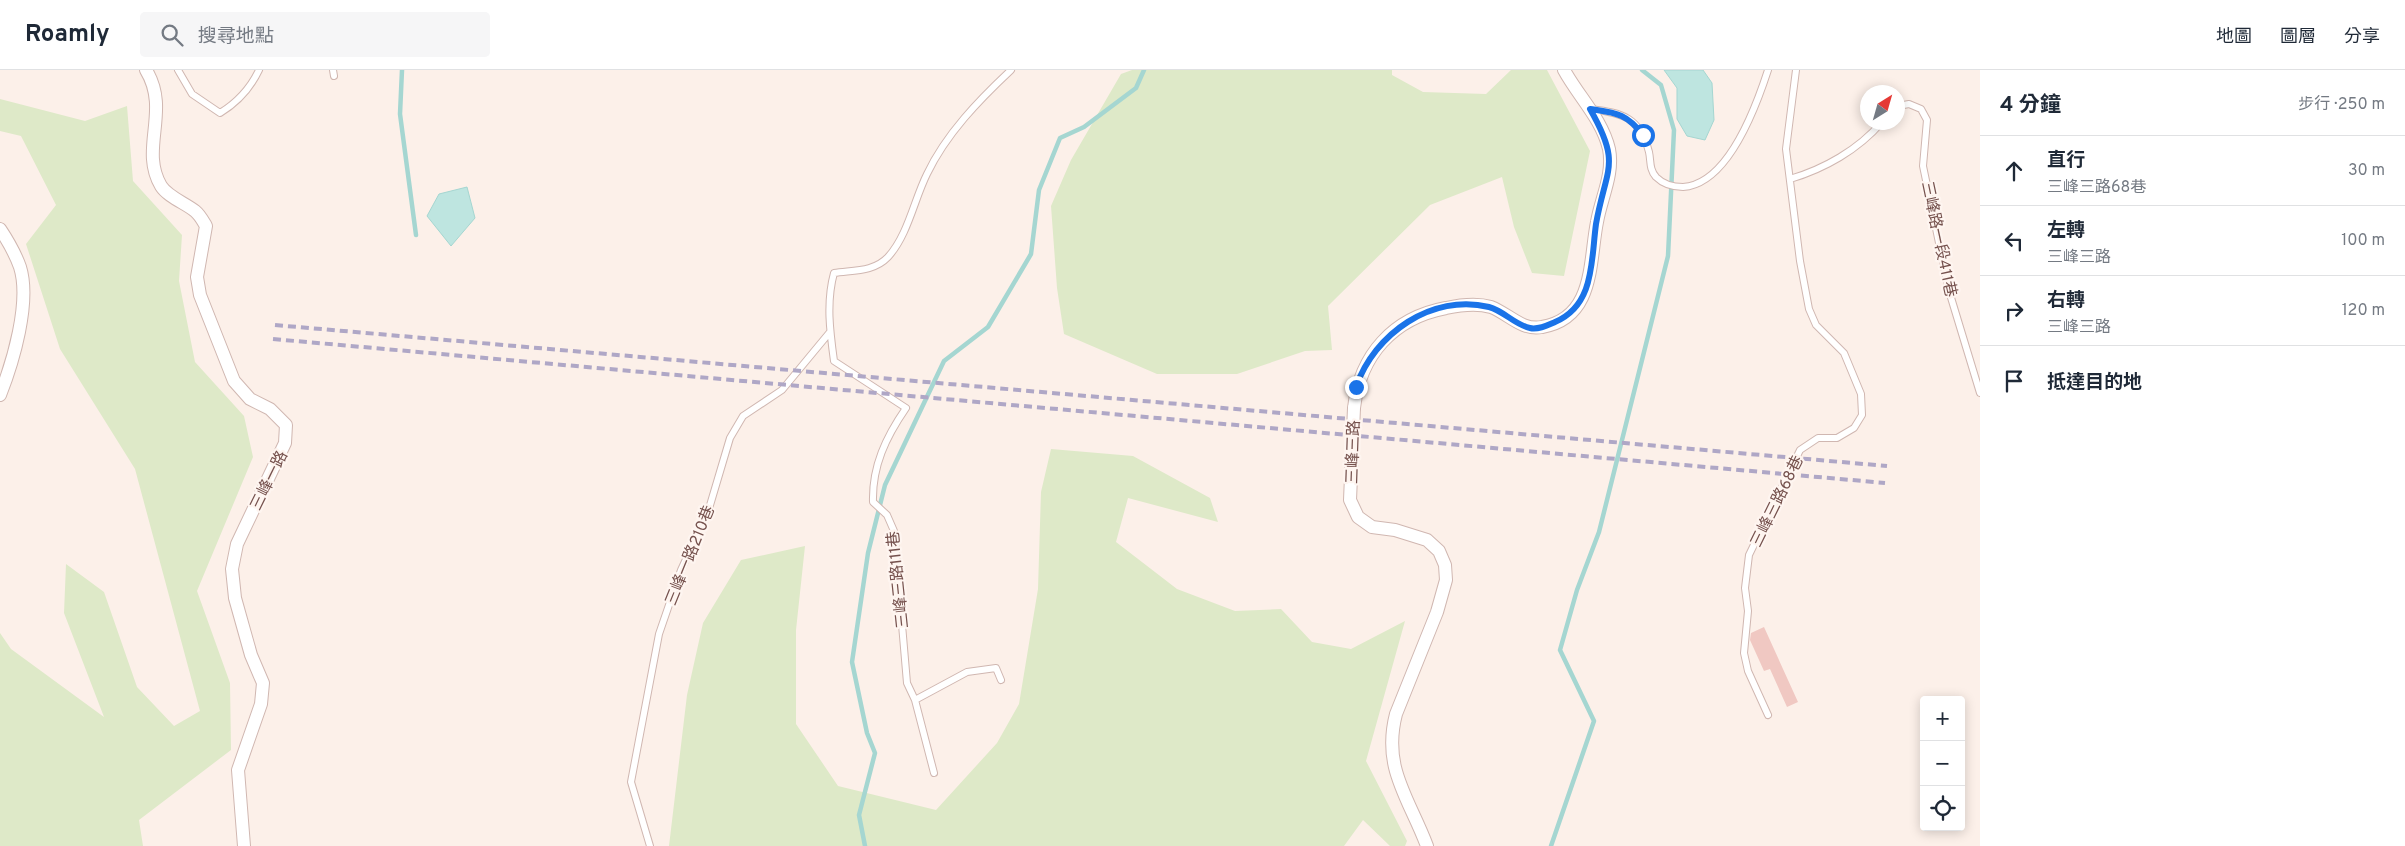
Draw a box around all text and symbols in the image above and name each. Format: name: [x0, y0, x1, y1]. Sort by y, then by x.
search box: [140, 12, 490, 57]
text: Roamly: [25, 20, 110, 50]
icon: search: [158, 21, 186, 49]
text: 搜尋地點: [198, 25, 274, 49]
text: 地圖: [2216, 26, 2252, 49]
text: 圖層: [2280, 26, 2316, 49]
text: 分享: [2344, 26, 2380, 49]
north arrow: [1860, 85, 1905, 130]
text: 4 分鐘: [2000, 92, 2061, 119]
text: 步行 · 250 m: [2298, 95, 2385, 115]
route start: [1632, 124, 1655, 147]
text: 直行: [2047, 149, 2085, 173]
icon: ahead: [2000, 157, 2028, 185]
text: 30 m: [2348, 161, 2385, 181]
text: 三峰三路68巷: [2047, 178, 2146, 198]
street label: 三峰路一段411巷: [1916, 180, 1960, 299]
text: 左轉: [2047, 219, 2085, 243]
icon: left: [2000, 227, 2028, 255]
text: 100 m: [2341, 231, 2385, 251]
text: 三峰三路: [2047, 248, 2111, 268]
text: 右轉: [2047, 289, 2085, 313]
icon: right: [2000, 297, 2028, 325]
text: 120 m: [2342, 301, 2385, 321]
text: 三峰三路: [2047, 318, 2111, 338]
icon: arrive: [2000, 367, 2028, 395]
text: 抵達目的地: [2047, 371, 2142, 395]
route end: [1345, 376, 1368, 399]
street label: 三峰三路: [1343, 420, 1365, 484]
street label: 三峰一路: [247, 448, 293, 514]
street label: 三峰三路68巷: [1747, 453, 1809, 551]
street label: 三峰一路210巷: [662, 503, 720, 609]
street label: 三峰三路111巷: [884, 530, 914, 630]
map controls: [1920, 696, 1965, 831]
button: +: [1920, 696, 1965, 741]
button: −: [1920, 741, 1965, 786]
button: locate: [1920, 786, 1965, 831]

